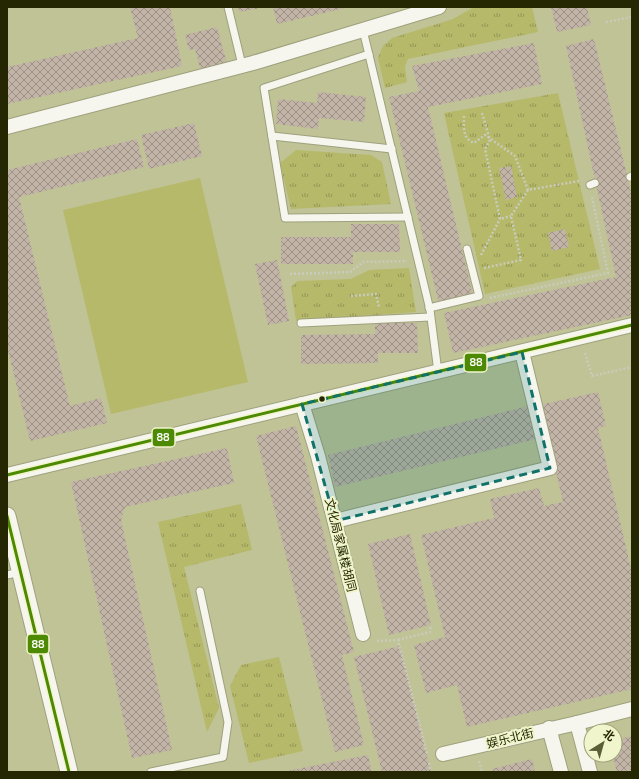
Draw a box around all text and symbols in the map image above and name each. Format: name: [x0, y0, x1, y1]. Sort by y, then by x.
line badge: 88: [464, 353, 487, 372]
text: 88: [469, 355, 483, 369]
unlabelled marker: [317, 394, 327, 404]
line badge: 88: [152, 428, 175, 447]
text: 88: [156, 430, 170, 444]
street label: 文化局家属楼胡同: [322, 497, 360, 593]
line badge: 88: [27, 634, 49, 654]
text: 88: [31, 637, 45, 651]
north arrow: [583, 723, 623, 763]
street label: 娱乐北街: [485, 725, 535, 751]
text: 北: [600, 726, 618, 744]

